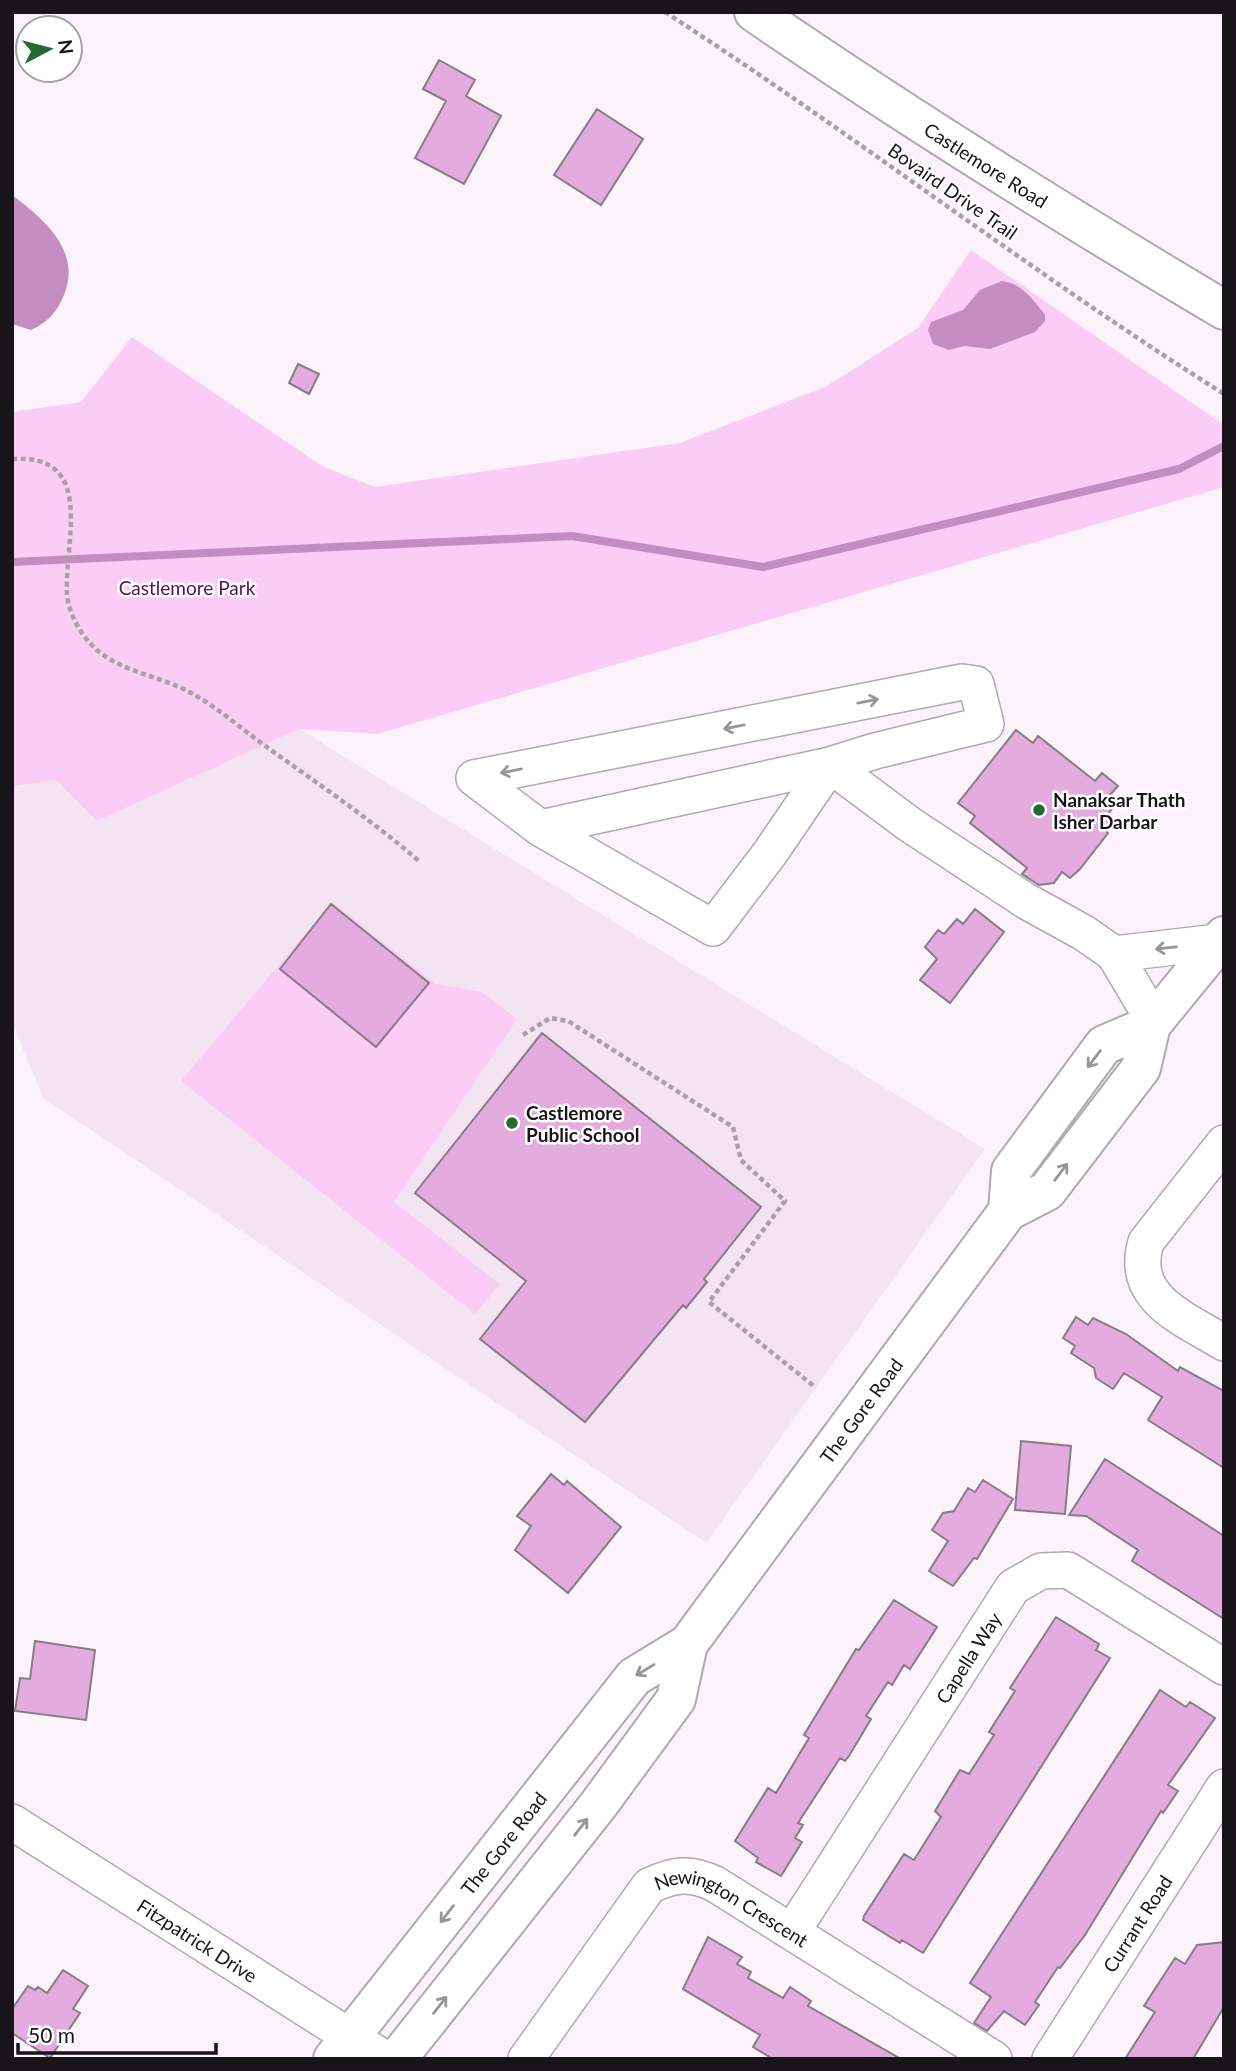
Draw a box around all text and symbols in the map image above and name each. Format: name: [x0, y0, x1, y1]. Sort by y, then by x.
north arrow: [14, 14, 84, 84]
text: N: [54, 38, 79, 56]
street label: Castlemore Road: [920, 117, 1052, 212]
street label: Bovaird Drive Trail: [884, 138, 1022, 244]
park label: Castlemore Park: [119, 576, 256, 599]
one-way arrow: [856, 694, 879, 707]
one-way arrow: [723, 721, 746, 735]
one-way arrow: [500, 765, 523, 778]
place label: Nanaksar Thath Isher Darbar: [1053, 788, 1186, 833]
marker: Nanaksar Thath Isher Darbar: [1031, 802, 1047, 818]
one-way arrow: [1155, 941, 1178, 954]
one-way arrow: [1087, 1049, 1101, 1068]
place label: Castlemore Public School: [526, 1101, 639, 1146]
marker: Castlemore Public School: [504, 1115, 520, 1131]
one-way arrow: [1054, 1163, 1069, 1182]
street label: The Gore Road: [814, 1353, 907, 1467]
street label: Capella Way: [930, 1608, 1006, 1707]
one-way arrow: [635, 1663, 655, 1677]
street label: The Gore Road: [456, 1787, 551, 1899]
one-way arrow: [573, 1818, 588, 1836]
street label: Newington Crescent: [651, 1864, 813, 1951]
street label: Currant Road: [1097, 1871, 1176, 1976]
street label: Fitzpatrick Drive: [133, 1893, 262, 1987]
one-way arrow: [439, 1904, 454, 1923]
one-way arrow: [432, 1997, 447, 2015]
scale bar: [18, 2011, 215, 2056]
text: 50 m: [28, 2022, 75, 2047]

